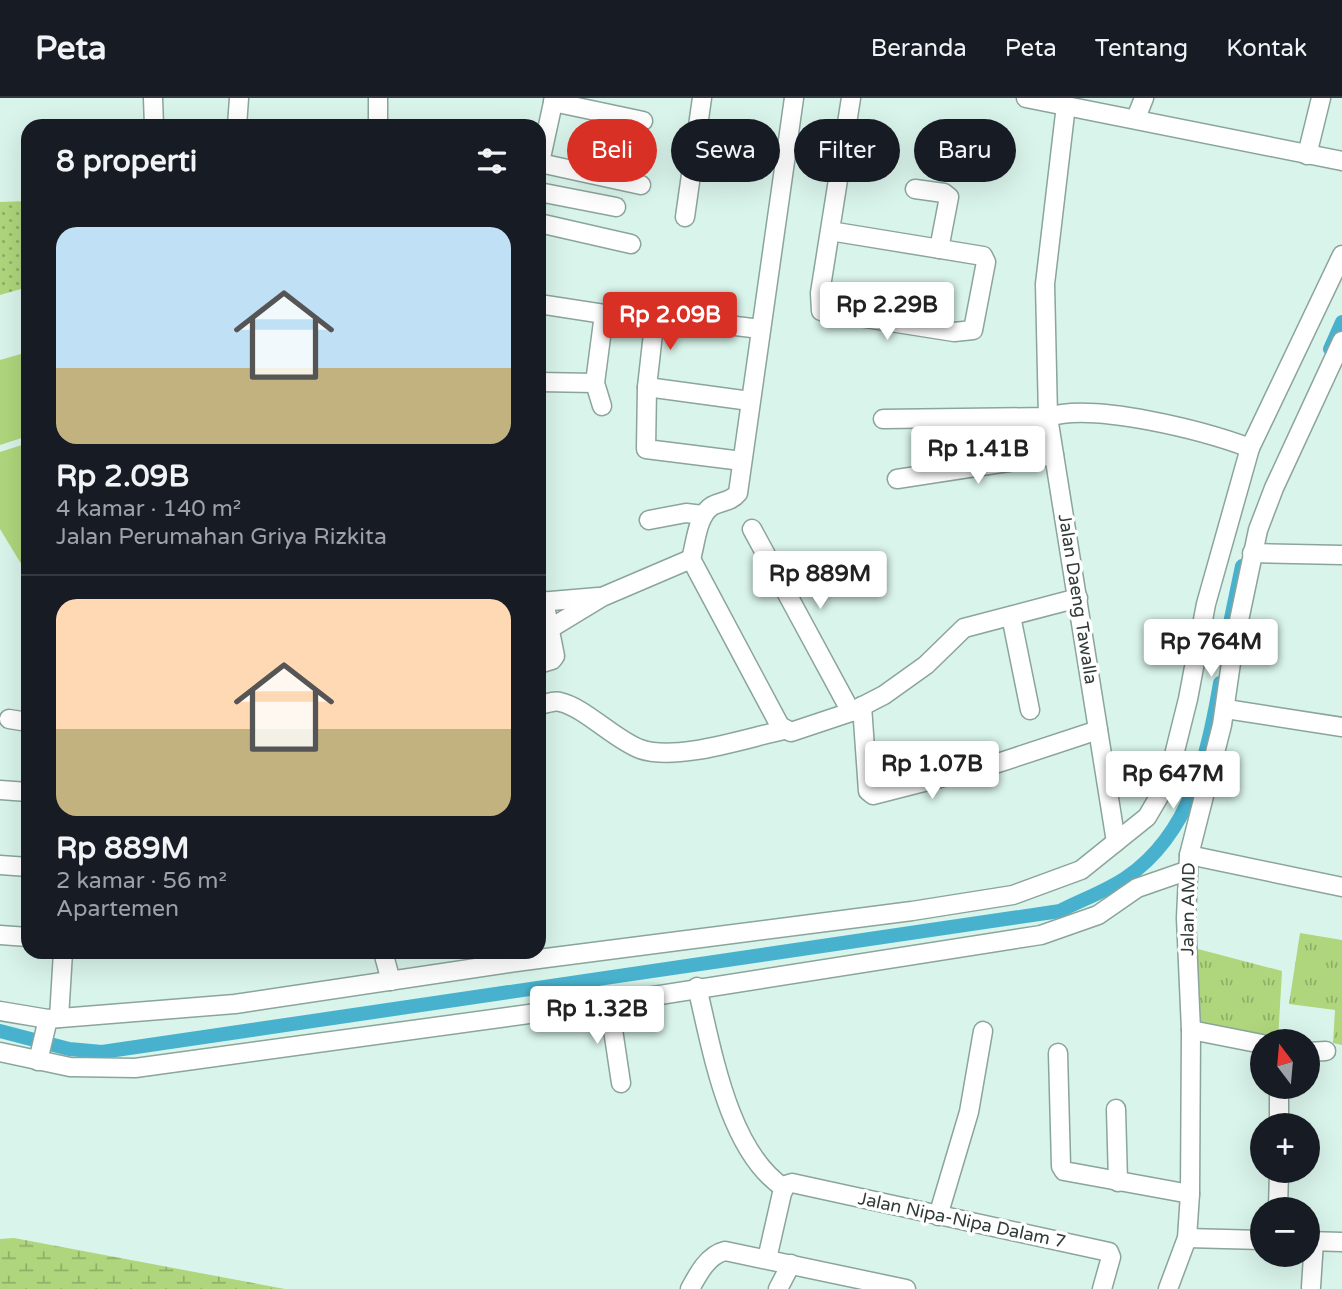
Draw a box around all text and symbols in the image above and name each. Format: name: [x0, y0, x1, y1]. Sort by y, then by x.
text: Peta: [35, 29, 107, 68]
text: Beranda: [871, 34, 967, 63]
text: Peta: [1005, 34, 1057, 63]
text: Tentang: [1095, 34, 1188, 63]
text: Kontak: [1226, 34, 1307, 63]
chip: Beli: [567, 119, 657, 182]
chip: Sewa: [671, 119, 780, 182]
chip: Filter: [794, 119, 900, 182]
chip: Baru: [914, 119, 1016, 182]
icon: filters: [473, 142, 511, 180]
text: 8 properti: [56, 143, 197, 180]
icon: home: [221, 272, 347, 398]
pin: Rp 2.29B: [815, 282, 959, 342]
text: Rp 2.29B: [836, 291, 938, 319]
pin: Rp 2.09B: [598, 292, 742, 352]
text: Rp 2.09B: [619, 301, 721, 329]
pin: Rp 1.41B: [906, 426, 1050, 486]
text: Rp 1.41B: [927, 435, 1029, 463]
text: Rp 2.09B: [56, 458, 189, 495]
text: 4 kamar · 140 m²: [56, 495, 241, 523]
street label: Jalan Daeng Tawalla: [1054, 512, 1102, 686]
text: Jalan Perumahan Griya Rizkita: [56, 523, 387, 551]
pin: Rp 889M: [755, 552, 885, 611]
text: Rp 889M: [769, 560, 871, 588]
pin: Rp 764M: [1146, 620, 1276, 679]
text: Rp 764M: [1160, 628, 1262, 656]
icon: home: [221, 644, 347, 770]
pin: Rp 1.07B: [860, 742, 1004, 801]
text: Rp 1.07B: [881, 750, 983, 778]
pin: Rp 647M: [1108, 752, 1238, 811]
text: Rp 647M: [1122, 760, 1224, 788]
text: Rp 889M: [56, 830, 190, 867]
street label: Jalan AMD: [1176, 862, 1200, 956]
text: 2 kamar · 56 m²: [56, 867, 227, 895]
text: Apartemen: [56, 895, 179, 923]
pin: Rp 1.32B: [525, 986, 669, 1046]
text: Rp 1.32B: [546, 995, 648, 1023]
north arrow: [1250, 1029, 1320, 1099]
map controls: [1250, 1029, 1320, 1267]
button: +: [1250, 1113, 1320, 1183]
street label: Jalan Nipa-Nipa Dalam 7: [856, 1187, 1068, 1253]
button: −: [1250, 1197, 1320, 1267]

